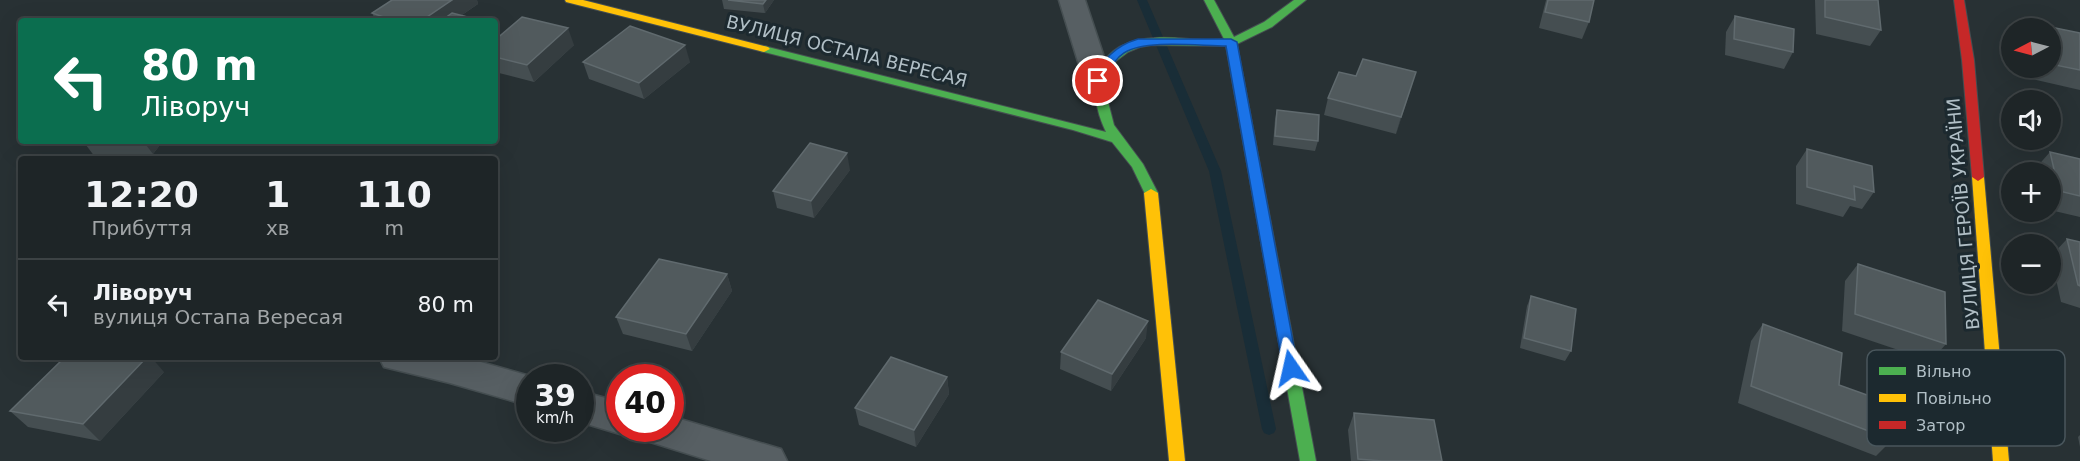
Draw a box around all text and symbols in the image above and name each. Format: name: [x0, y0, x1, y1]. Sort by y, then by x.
street label: ВУЛИЦЯ ОСТАПА ВЕРЕСАЯ: [724, 11, 970, 91]
north arrow: [2001, 18, 2061, 78]
map controls: [2001, 18, 2061, 294]
text: 80 m: [141, 41, 258, 90]
icon: left: [42, 42, 120, 120]
pin: [1072, 55, 1123, 106]
icon: arrive: [1081, 64, 1114, 97]
button: sound: [2001, 90, 2061, 150]
text: Ліворуч: [141, 91, 250, 122]
street label: ВУЛИЦЯ ГЕРОЇВ УКРАЇНИ: [1942, 97, 1984, 331]
button: +: [2001, 162, 2061, 222]
text: 12:20: [84, 174, 199, 215]
text: 1: [265, 174, 290, 215]
text: 110: [357, 174, 432, 215]
text: Прибуття: [91, 216, 192, 240]
text: хв: [266, 216, 290, 240]
text: m: [384, 216, 404, 240]
button: −: [2001, 234, 2061, 294]
text: Ліворуч: [93, 280, 193, 305]
icon: left: [42, 288, 75, 321]
text: 80 m: [418, 292, 474, 317]
text: вулиця Остапа Вересая: [93, 305, 343, 329]
position arrow: [1259, 336, 1323, 400]
legend: [1867, 350, 2065, 446]
text: Вільно: [1916, 362, 1971, 381]
speed limit sign: 40: [606, 364, 684, 442]
text: 39: [534, 378, 576, 413]
text: Повільно: [1916, 389, 1992, 408]
text: km/h: [536, 409, 574, 427]
text: Затор: [1916, 416, 1965, 435]

